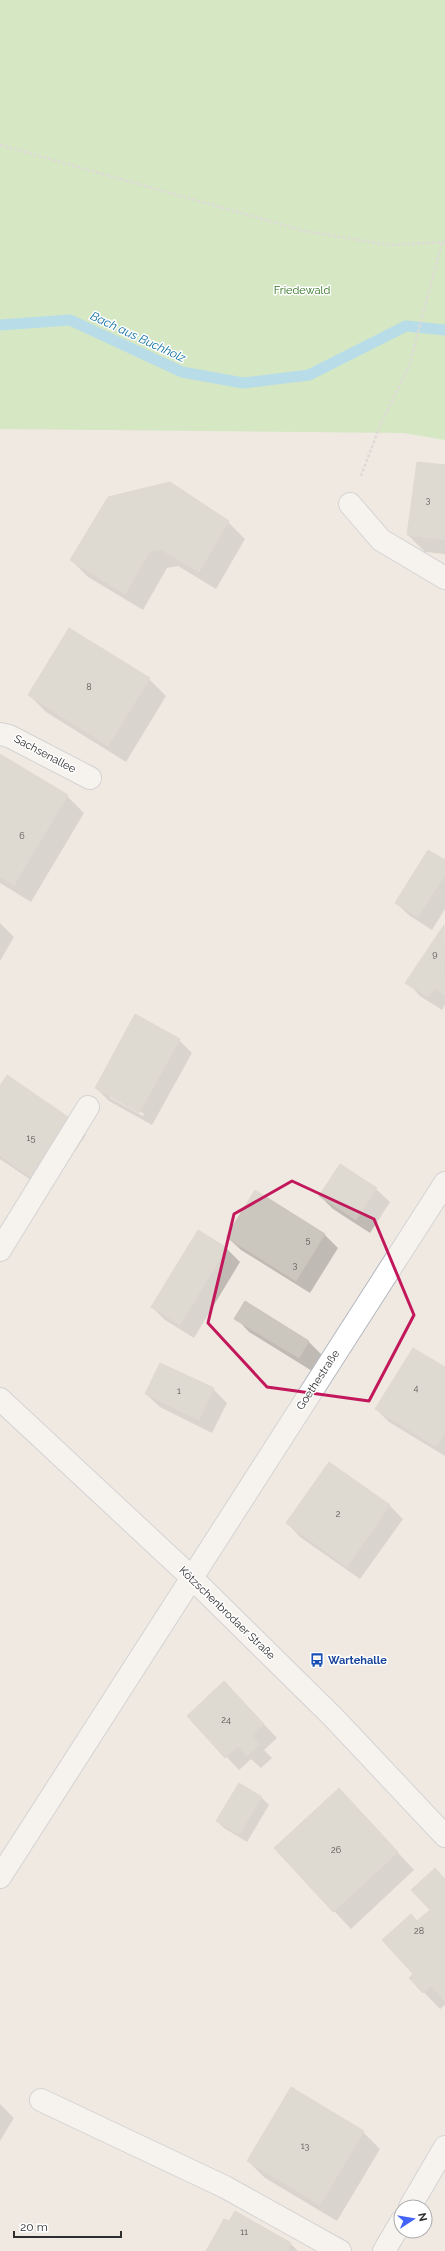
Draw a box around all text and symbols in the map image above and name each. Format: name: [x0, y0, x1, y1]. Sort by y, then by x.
park label: Friedewald: [274, 284, 330, 297]
water label: Bach aus Buchholz: [88, 309, 188, 365]
house number: 3: [426, 495, 431, 505]
house number: 8: [86, 682, 92, 692]
street label: Sachsenallee: [12, 732, 79, 776]
house number: 6: [19, 831, 25, 841]
house number: 9: [432, 949, 438, 959]
house number: 15: [27, 1133, 35, 1143]
house number: 5: [306, 1235, 311, 1245]
house number: 3: [293, 1260, 298, 1270]
street label: Goethestraße: [294, 1347, 342, 1412]
house number: 4: [414, 1383, 419, 1393]
house number: 1: [177, 1386, 181, 1396]
house number: 2: [336, 1509, 341, 1519]
street label: Kötzschenbrodaer Straße: [176, 1564, 278, 1663]
bus stop icon: Wartehalle: [309, 1652, 325, 1668]
place label: Wartehalle: [328, 1654, 387, 1667]
house number: 24: [221, 1715, 231, 1725]
house number: 26: [331, 1845, 342, 1855]
house number: 28: [414, 1926, 424, 1936]
house number: 13: [301, 2141, 310, 2151]
north arrow: [393, 2199, 433, 2239]
text: N: [415, 2212, 430, 2222]
scale bar: [14, 2213, 121, 2239]
text: 20 m: [20, 2220, 48, 2234]
house number: 11: [240, 2227, 248, 2237]

